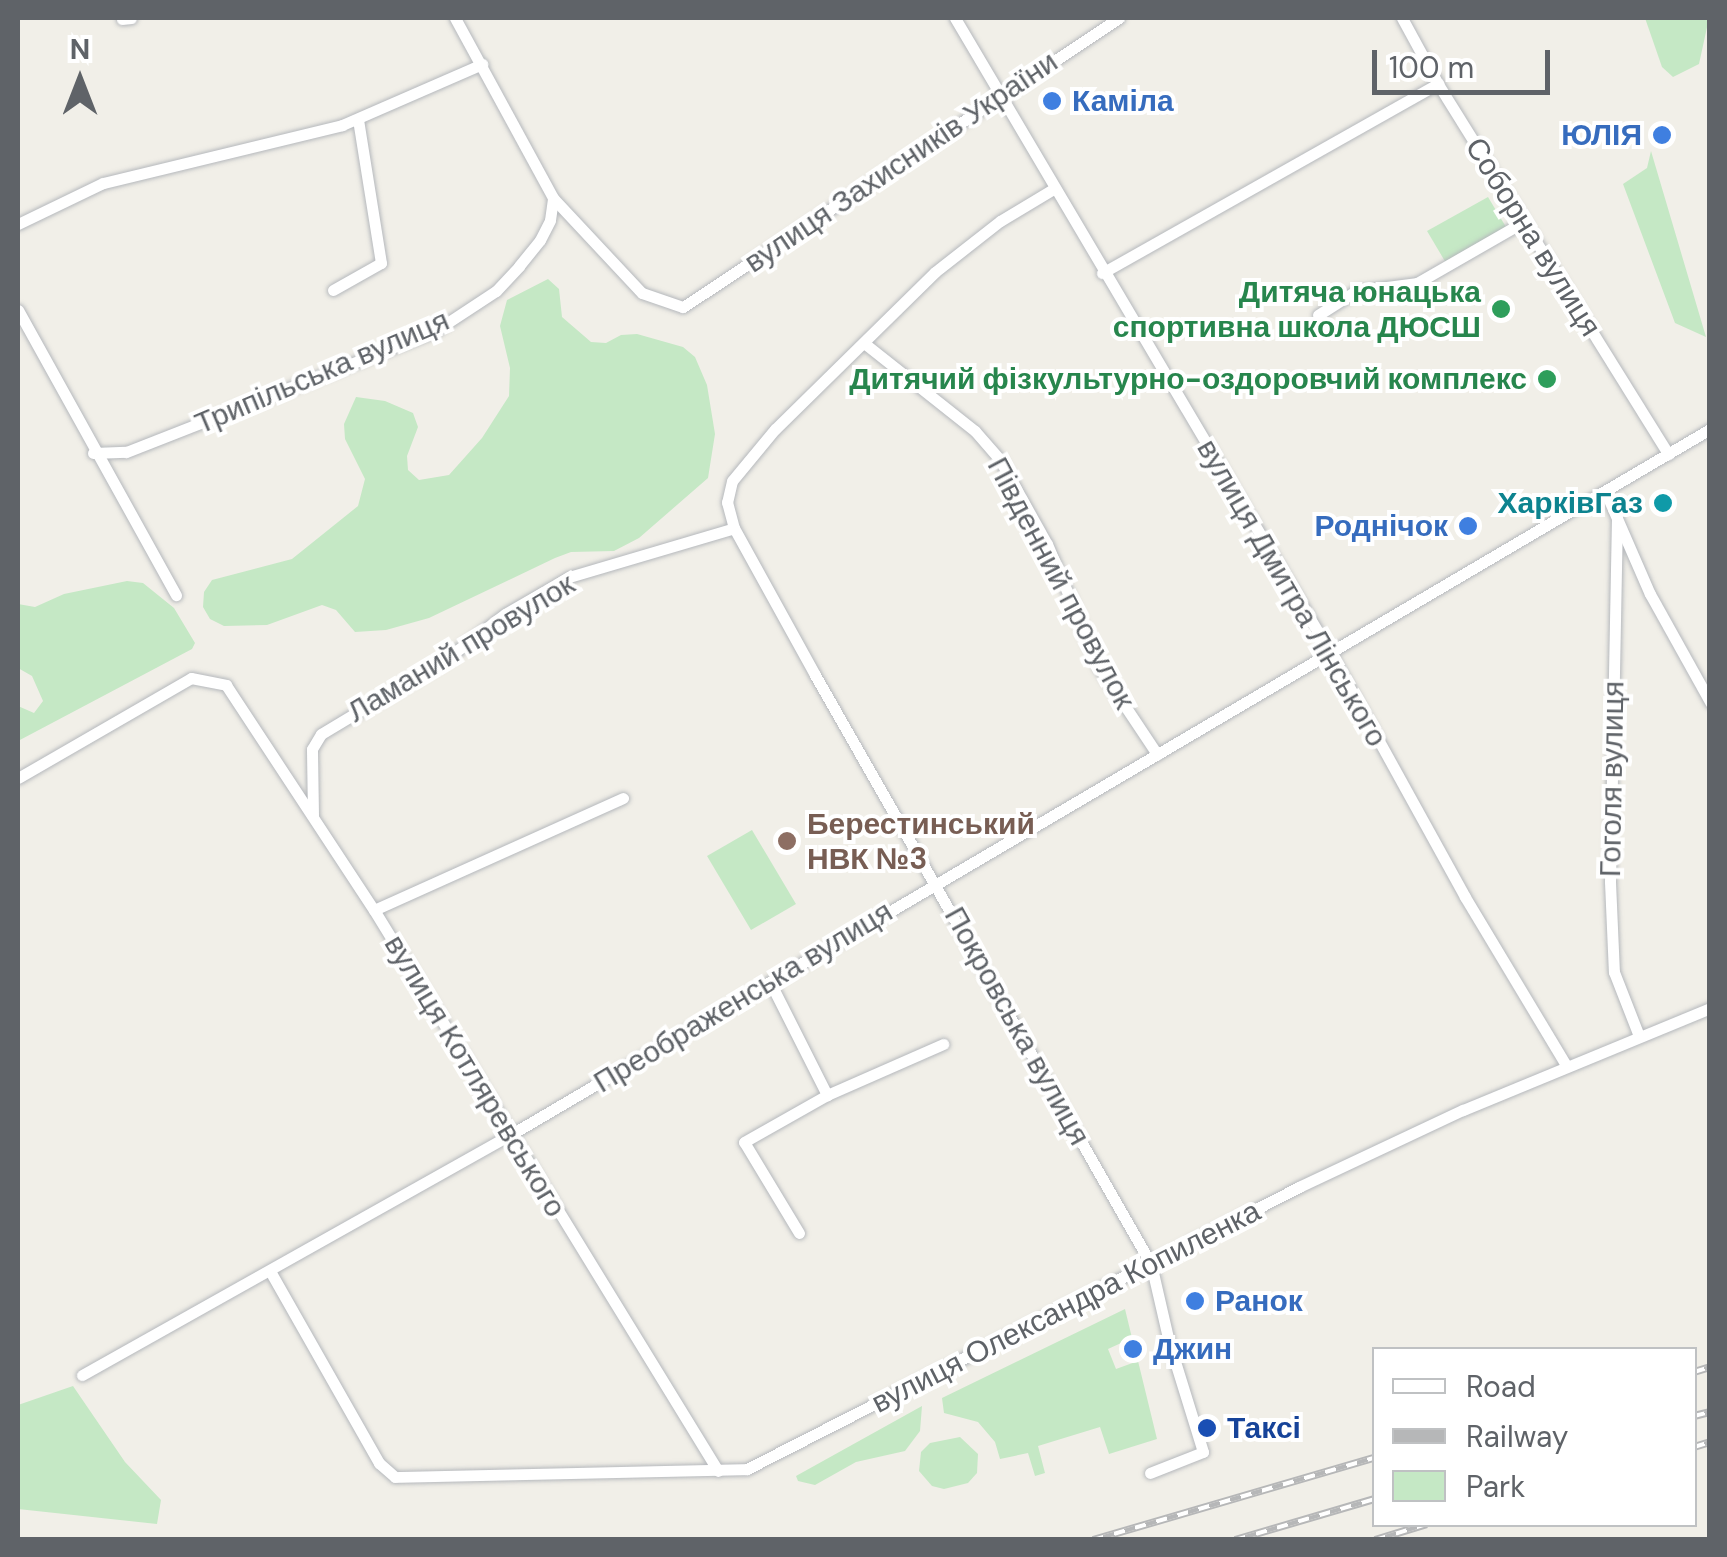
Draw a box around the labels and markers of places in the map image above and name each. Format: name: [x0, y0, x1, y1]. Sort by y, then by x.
place label: Каміла: [1072, 83, 1174, 119]
marker: Каміла: [1041, 90, 1063, 112]
place label: ЮЛІЯ: [1561, 117, 1642, 153]
marker: ЮЛІЯ: [1651, 124, 1673, 146]
place label: Дитяча юнацька спортивна школа ДЮСШ: [1113, 274, 1481, 344]
marker: Дитяча юнацька спортивна школа ДЮСШ: [1490, 298, 1512, 320]
place label: Дитячий фізкультурно-оздоровчий комплекс: [849, 361, 1527, 397]
marker: Дитячий фізкультурно-оздоровчий комплекс: [1536, 368, 1558, 390]
place label: ХарківГаз: [1498, 485, 1643, 521]
marker: ХарківГаз: [1652, 492, 1674, 514]
place label: Роднічок: [1315, 508, 1448, 544]
marker: Роднічок: [1457, 515, 1479, 537]
place label: Берестинський НВК №3: [807, 806, 1035, 876]
marker: Берестинський НВК №3: [776, 830, 798, 852]
place label: Ранок: [1215, 1283, 1303, 1319]
marker: Ранок: [1184, 1290, 1206, 1312]
place label: Джин: [1153, 1331, 1232, 1367]
marker: Джин: [1122, 1338, 1144, 1360]
place label: Таксі: [1227, 1410, 1301, 1446]
marker: Таксі: [1196, 1417, 1218, 1439]

